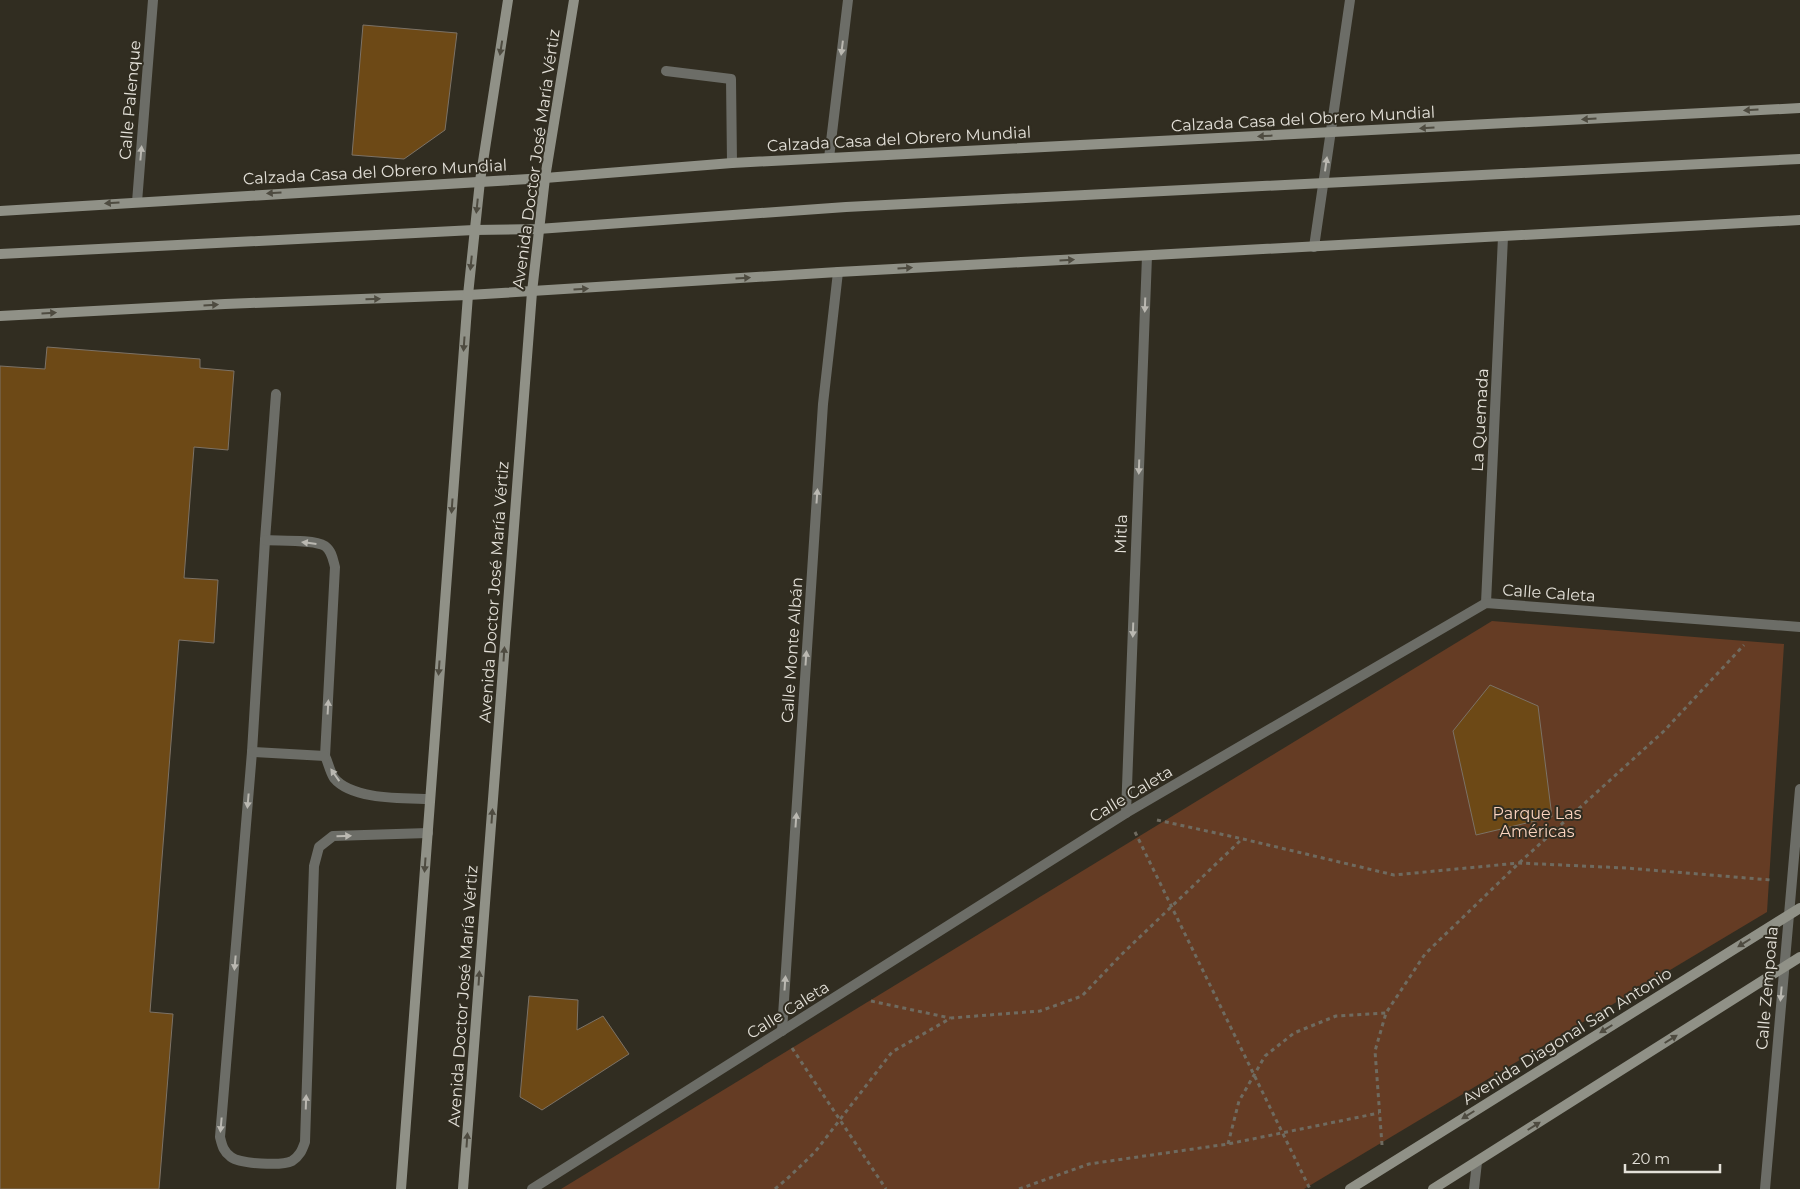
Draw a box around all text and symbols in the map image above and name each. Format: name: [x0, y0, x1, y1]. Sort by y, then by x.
street label: Avenida Doctor José María Vértiz: [508, 28, 564, 290]
street label: Calle Palenque: [115, 39, 145, 161]
one-way arrow: [496, 41, 504, 57]
one-way arrow: [838, 41, 846, 57]
street label: Calzada Casa del Obrero Mundial: [1170, 103, 1436, 135]
one-way arrow: [1743, 107, 1759, 115]
one-way arrow: [1581, 116, 1597, 124]
street label: Calzada Casa del Obrero Mundial: [766, 123, 1032, 155]
one-way arrow: [1419, 124, 1435, 132]
one-way arrow: [1256, 133, 1272, 141]
one-way arrow: [137, 145, 145, 161]
street label: Calzada Casa del Obrero Mundial: [242, 156, 508, 188]
one-way arrow: [1322, 156, 1330, 172]
one-way arrow: [266, 190, 282, 198]
one-way arrow: [473, 198, 481, 214]
one-way arrow: [103, 200, 119, 208]
one-way arrow: [467, 255, 475, 271]
one-way arrow: [1059, 256, 1075, 264]
one-way arrow: [897, 264, 913, 272]
one-way arrow: [735, 274, 751, 282]
one-way arrow: [573, 284, 589, 292]
one-way arrow: [366, 295, 382, 303]
one-way arrow: [1141, 297, 1149, 313]
one-way arrow: [203, 301, 219, 309]
one-way arrow: [41, 309, 57, 317]
one-way arrow: [460, 336, 468, 352]
street label: La Quemada: [1468, 368, 1492, 472]
one-way arrow: [1135, 460, 1143, 476]
street label: Avenida Doctor José María Vértiz: [475, 461, 513, 723]
one-way arrow: [813, 488, 821, 504]
one-way arrow: [447, 498, 455, 514]
street label: Mitla: [1111, 514, 1131, 554]
one-way arrow: [301, 539, 317, 547]
street label: Calle Monte Albán: [777, 576, 807, 724]
street label: Calle Caleta: [1502, 580, 1596, 606]
one-way arrow: [1128, 622, 1136, 638]
one-way arrow: [500, 646, 508, 662]
one-way arrow: [803, 650, 811, 666]
one-way arrow: [435, 660, 443, 676]
one-way arrow: [324, 699, 332, 715]
street label: Calle Caleta: [1086, 762, 1176, 826]
one-way arrow: [330, 768, 340, 782]
one-way arrow: [244, 793, 252, 809]
park label: Parque Las Américas: [1492, 804, 1582, 841]
one-way arrow: [488, 808, 496, 824]
one-way arrow: [792, 812, 800, 828]
one-way arrow: [336, 832, 352, 840]
one-way arrow: [421, 857, 429, 873]
street label: Avenida Doctor José María Vértiz: [444, 865, 482, 1127]
street label: Calle Zempoala: [1752, 925, 1782, 1051]
one-way arrow: [1737, 939, 1750, 948]
one-way arrow: [230, 955, 238, 971]
street label: Avenida Diagonal San Antonio: [1459, 963, 1675, 1109]
one-way arrow: [475, 970, 483, 986]
one-way arrow: [781, 974, 789, 990]
street label: Calle Caleta: [743, 977, 833, 1043]
one-way arrow: [1777, 986, 1785, 1002]
one-way arrow: [1599, 1025, 1612, 1034]
one-way arrow: [1664, 1034, 1677, 1043]
one-way arrow: [302, 1094, 310, 1110]
one-way arrow: [1461, 1111, 1475, 1120]
one-way arrow: [217, 1117, 225, 1133]
one-way arrow: [1527, 1121, 1540, 1131]
one-way arrow: [463, 1132, 471, 1148]
scale bar: [1625, 1142, 1720, 1174]
text: 20 m: [1632, 1149, 1670, 1168]

